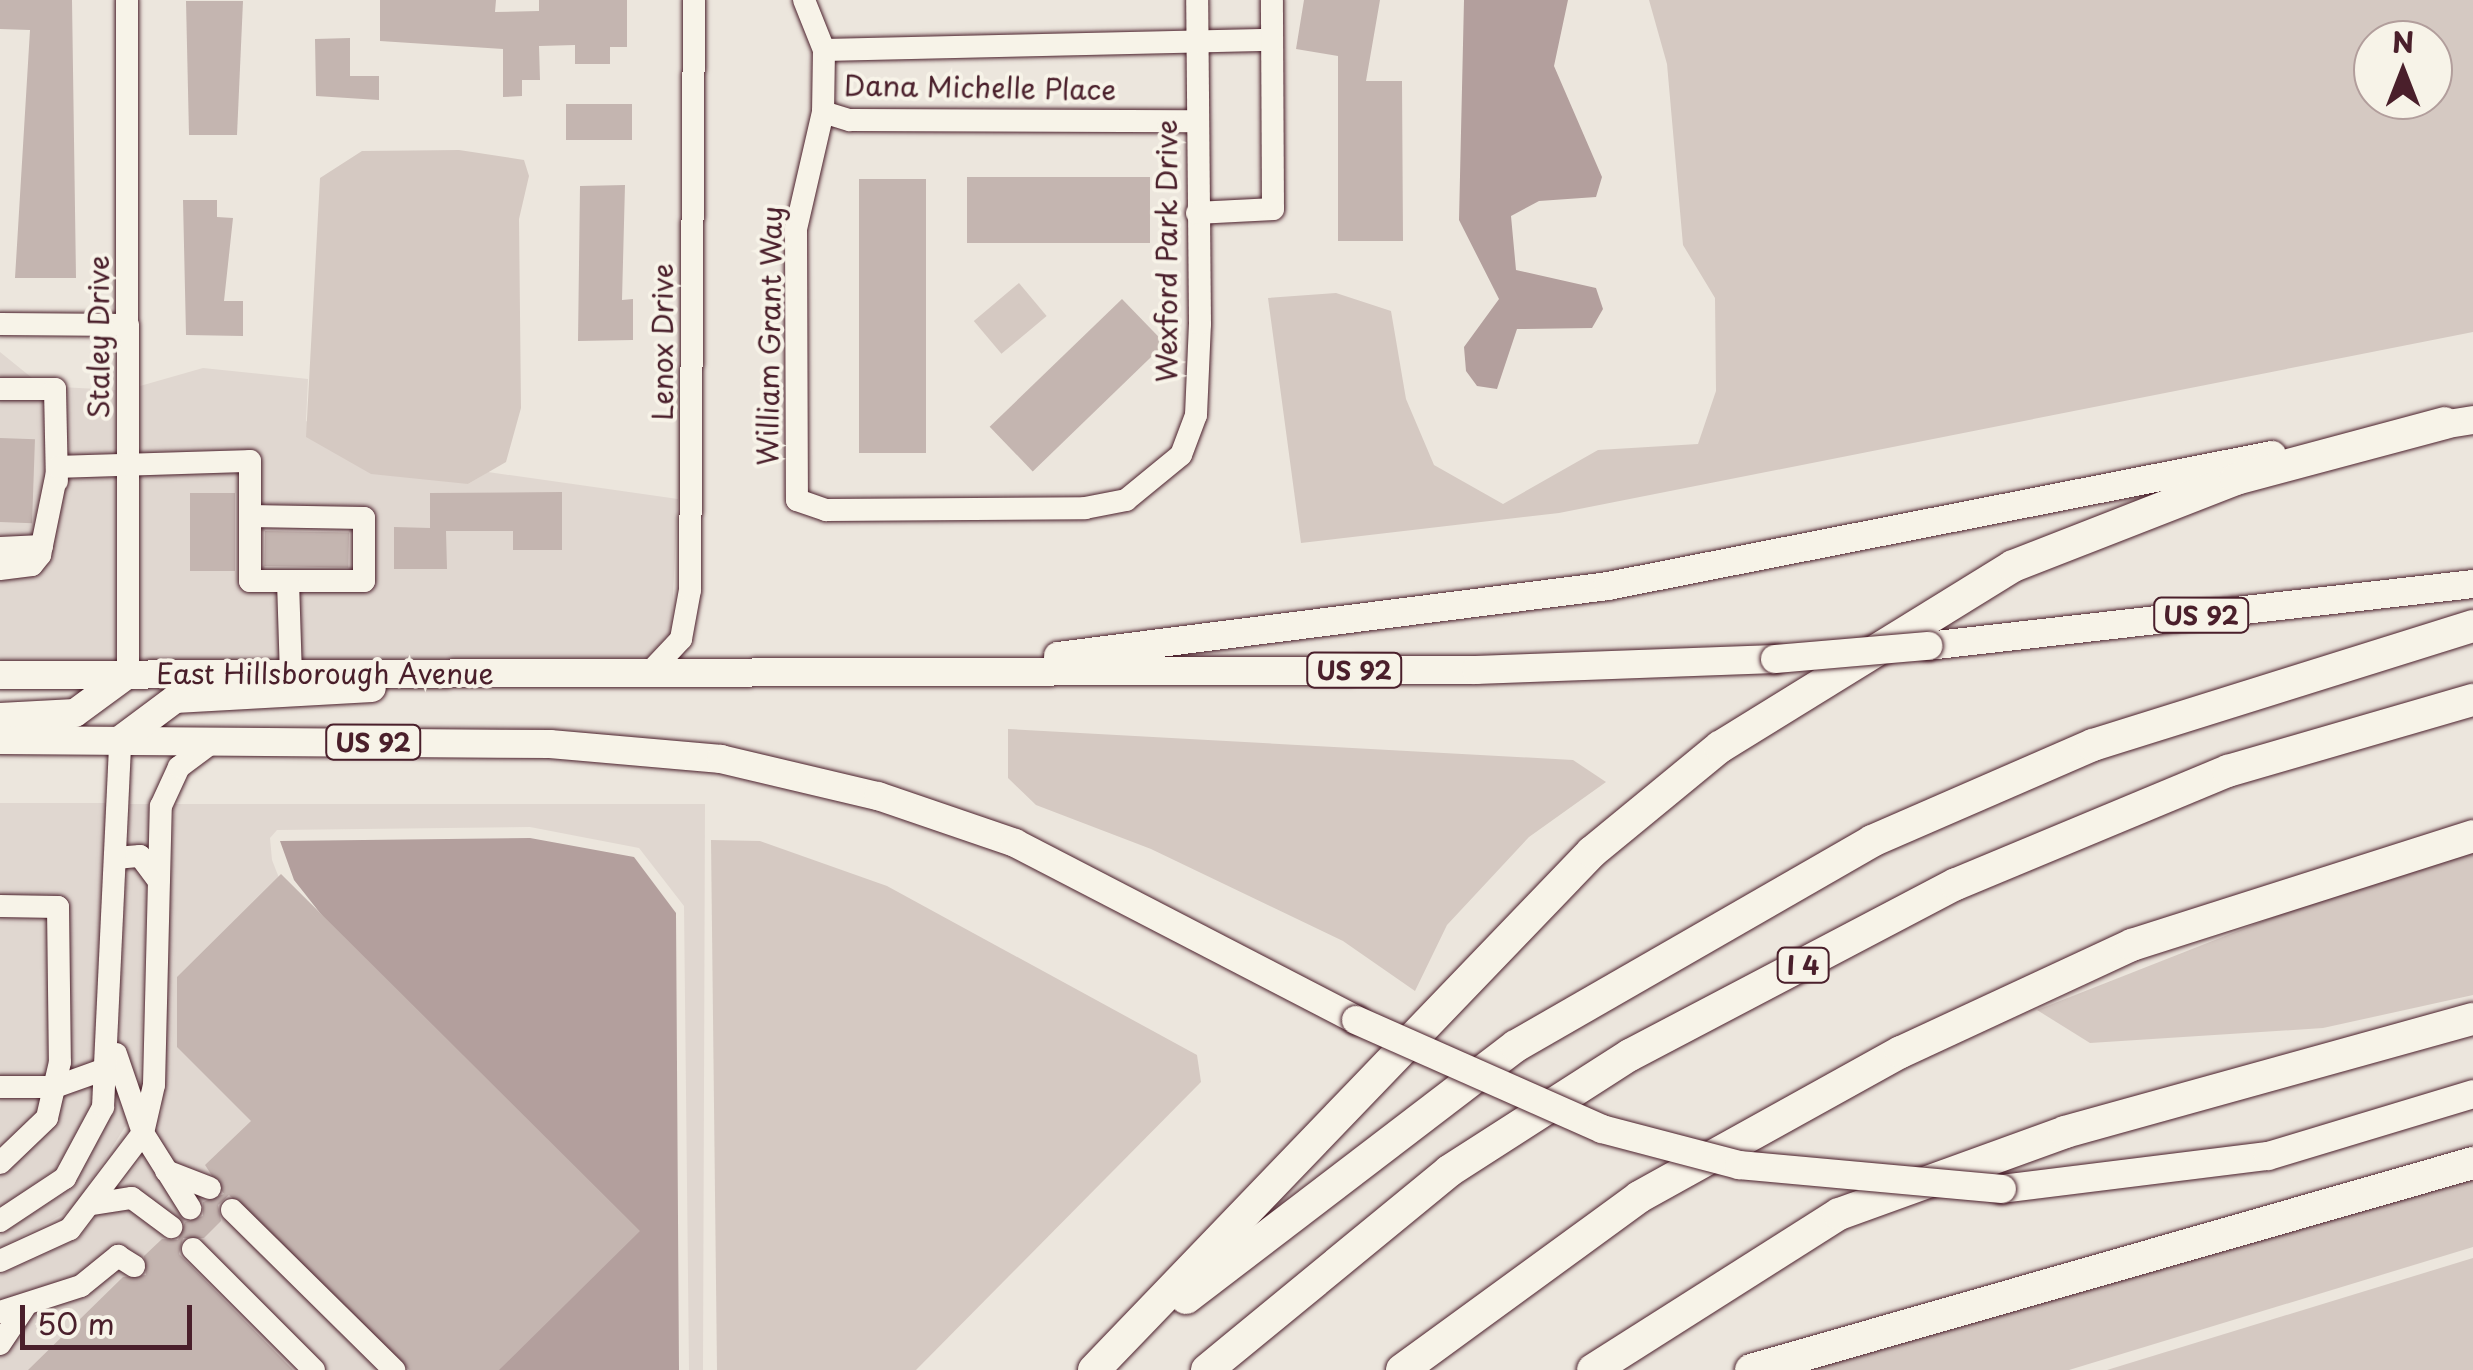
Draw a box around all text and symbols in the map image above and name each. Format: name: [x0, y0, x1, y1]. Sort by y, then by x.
north arrow: [2353, 20, 2453, 120]
text: N: [2392, 20, 2414, 63]
street label: Dana Michelle Place: [844, 68, 1116, 106]
street label: Wexford Park Drive: [1149, 119, 1183, 383]
street label: William Grant Way: [750, 205, 788, 467]
street label: Staley Drive: [81, 254, 115, 420]
street label: Lenox Drive: [645, 262, 679, 422]
road number: US 92: [2154, 595, 2248, 635]
road number: US 92: [1306, 650, 1402, 690]
street label: East Hillsborough Avenue: [156, 656, 494, 690]
road number: US 92: [326, 722, 420, 762]
road number: I 4: [1776, 945, 1830, 985]
scale bar: [25, 1285, 198, 1347]
text: 50 m: [37, 1300, 115, 1345]

